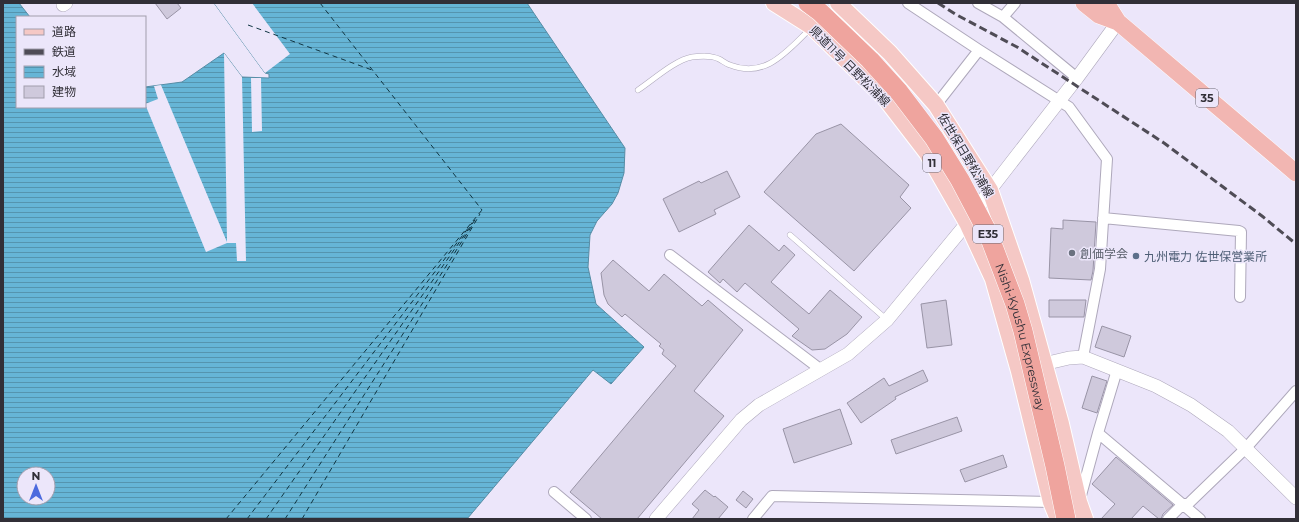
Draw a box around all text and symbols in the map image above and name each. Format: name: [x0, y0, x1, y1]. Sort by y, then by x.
legend: [16, 16, 146, 108]
street label: 県道11号 日野松浦線: [807, 23, 893, 109]
text: 道路: [52, 24, 76, 39]
text: 鉄道: [52, 44, 76, 59]
text: 水域: [52, 64, 76, 79]
text: 建物: [52, 84, 76, 99]
road number: 35: [1196, 89, 1218, 107]
street label: 佐世保日野松浦線: [935, 110, 997, 200]
road number: 11: [923, 154, 941, 172]
road number: E35: [973, 225, 1003, 243]
place label: 創価学会: [1080, 246, 1128, 261]
marker: 創価学会: [1067, 248, 1077, 258]
place label: 九州電力 佐世保営業所: [1144, 249, 1267, 264]
marker: 九州電力 佐世保営業所: [1131, 251, 1141, 261]
street label: Nishi-Kyushu Expressway: [993, 261, 1049, 413]
north arrow: [16, 466, 56, 506]
text: N: [32, 469, 40, 483]

